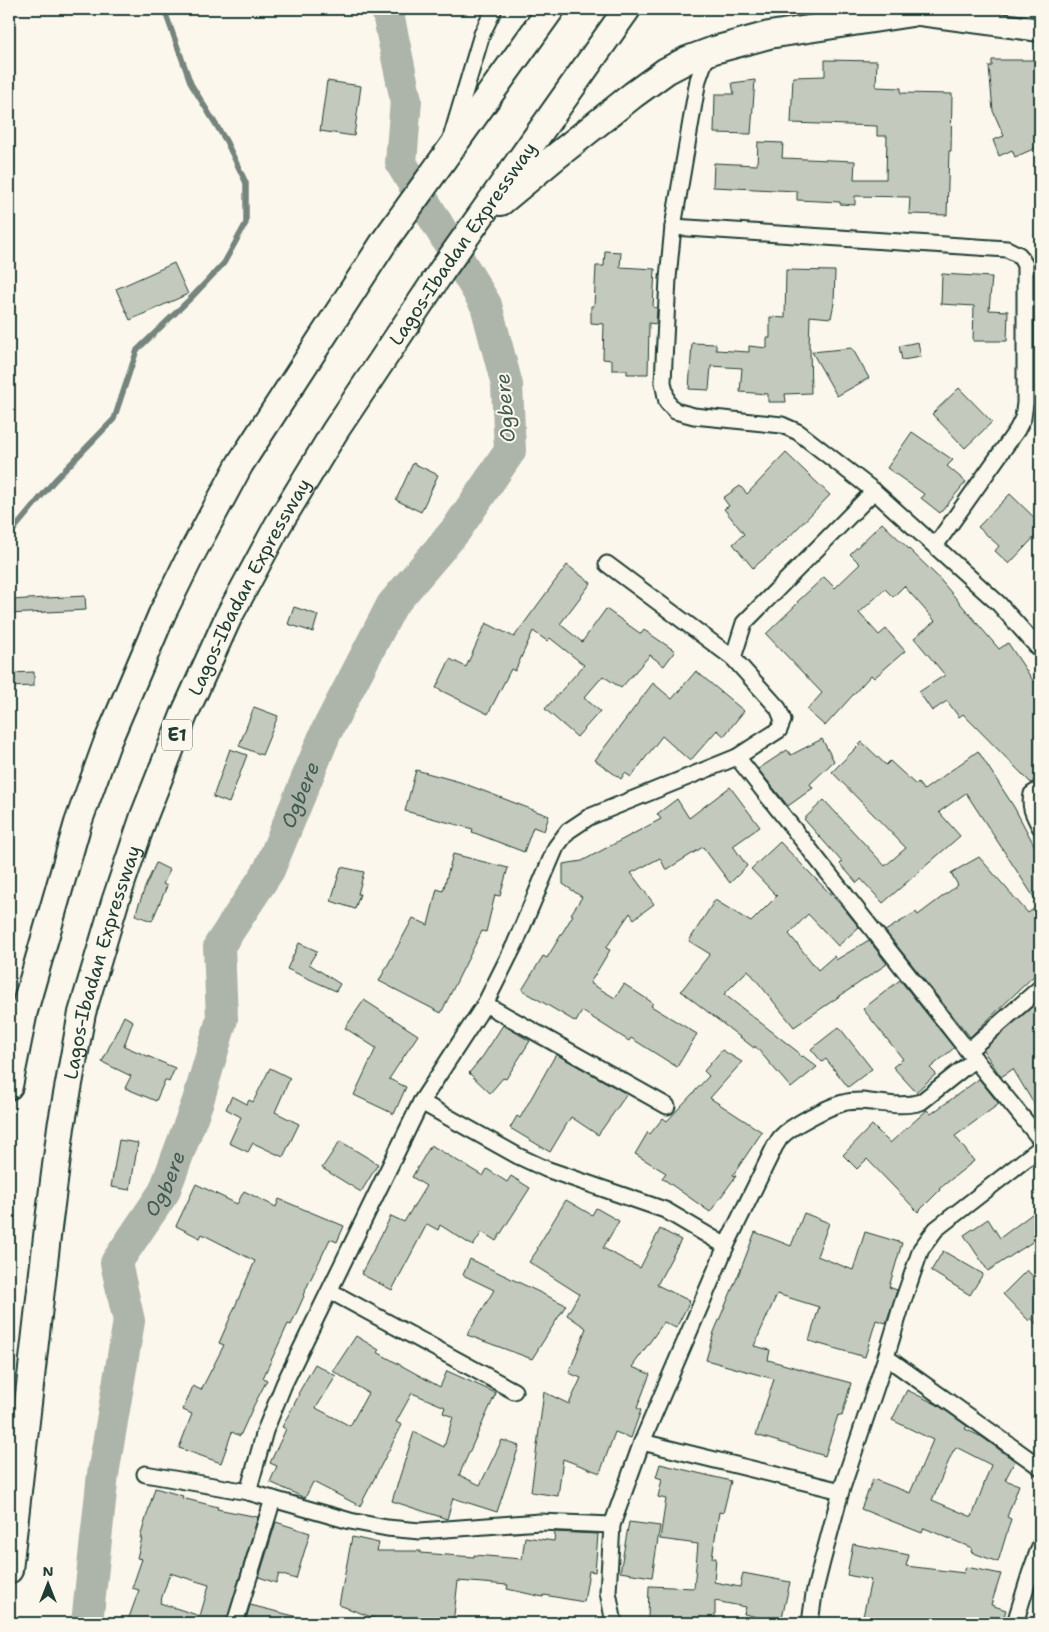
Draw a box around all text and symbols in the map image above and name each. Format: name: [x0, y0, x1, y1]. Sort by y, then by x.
street label: Lagos-Ibadan Expressway: [384, 137, 542, 350]
water label: Ogbere: [489, 372, 521, 444]
street label: Lagos-Ibadan Expressway: [182, 473, 317, 700]
road number: E1: [162, 720, 192, 750]
water label: Ogbere: [275, 758, 325, 832]
street label: Lagos-Ibadan Expressway: [58, 842, 146, 1081]
water label: Ogbere: [138, 1147, 191, 1222]
north arrow: [22, 1560, 72, 1610]
text: N: [42, 1562, 54, 1580]

